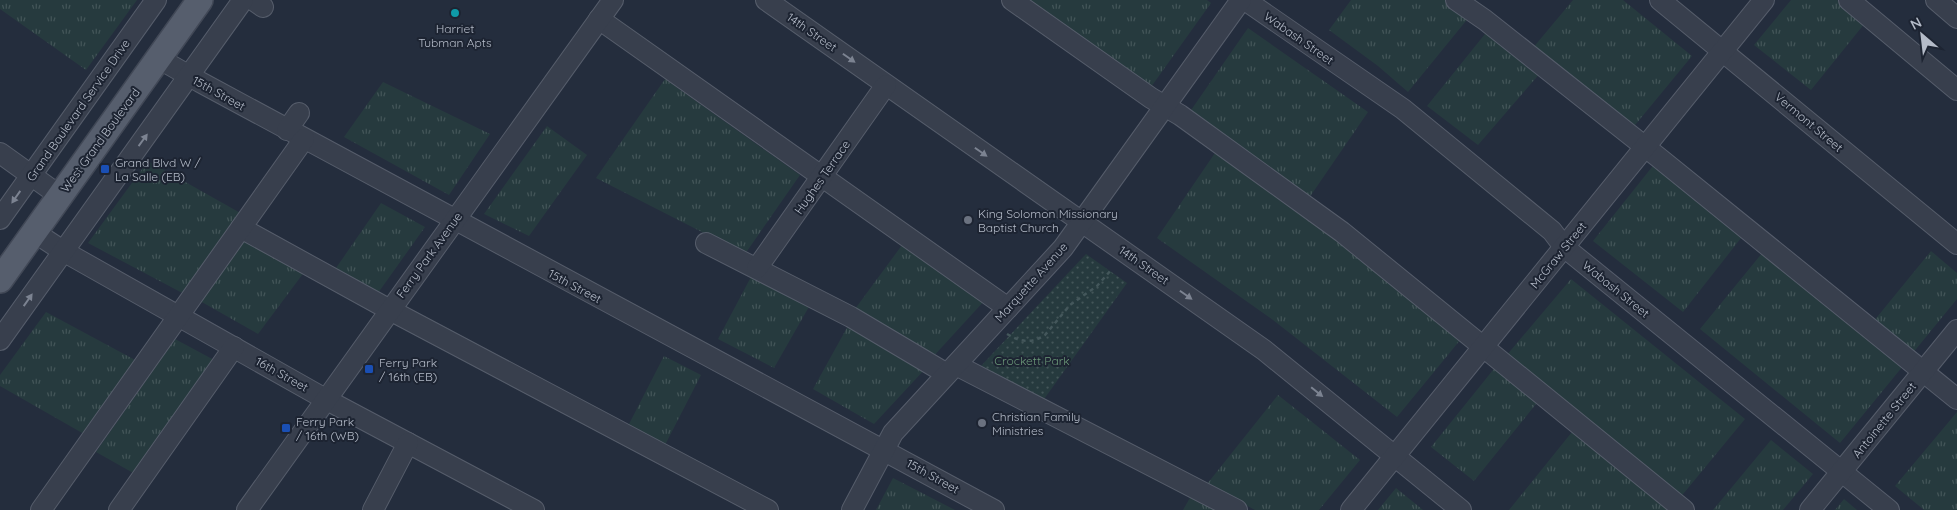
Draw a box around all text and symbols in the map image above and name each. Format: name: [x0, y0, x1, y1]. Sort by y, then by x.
marker: Harriet Tubman Apts: [449, 7, 461, 19]
street label: Wabash Street: [1261, 8, 1337, 68]
street label: 14th Street: [784, 9, 840, 55]
north arrow: [1897, 10, 1947, 60]
text: N: [1907, 13, 1925, 34]
place label: Harriet Tubman Apts: [418, 21, 492, 50]
street label: Grand Boulevard Service Drive: [23, 36, 133, 184]
one-way arrow: [842, 53, 855, 63]
street label: 15th Street: [190, 72, 248, 114]
street label: West Grand Boulevard: [57, 85, 143, 195]
street label: Vermont Street: [1772, 89, 1846, 155]
one-way arrow: [138, 133, 148, 146]
street label: Hughes Terrace: [791, 137, 853, 217]
one-way arrow: [975, 147, 988, 157]
place label: Grand Blvd W / La Salle (EB): [115, 155, 202, 184]
marker: Grand Blvd W / La Salle (EB): [99, 163, 111, 175]
one-way arrow: [11, 190, 21, 203]
place label: King Solomon Missionary Baptist Church: [978, 206, 1118, 235]
street label: Ferry Park Avenue: [393, 209, 465, 301]
marker: King Solomon Missionary Baptist Church: [962, 214, 974, 226]
street label: McGraw Street: [1527, 219, 1589, 291]
street label: Marquette Avenue: [991, 239, 1071, 325]
street label: 14th Street: [1116, 242, 1172, 288]
street label: Wabash Street: [1579, 257, 1653, 321]
street label: 15th Street: [546, 266, 604, 306]
one-way arrow: [1180, 290, 1193, 300]
one-way arrow: [23, 294, 33, 307]
street label: 16th Street: [253, 353, 311, 395]
park label: Crockett Park: [994, 353, 1070, 368]
place label: Ferry Park / 16th (EB): [379, 355, 437, 384]
marker: Ferry Park / 16th (EB): [363, 363, 375, 375]
street label: Antoinette Street: [1849, 379, 1919, 461]
one-way arrow: [1310, 386, 1323, 397]
place label: Christian Family Ministries: [992, 409, 1080, 438]
place label: Ferry Park / 16th (WB): [296, 414, 359, 443]
marker: Christian Family Ministries: [976, 417, 988, 429]
marker: Ferry Park / 16th (WB): [280, 422, 292, 434]
street label: 15th Street: [904, 455, 962, 497]

